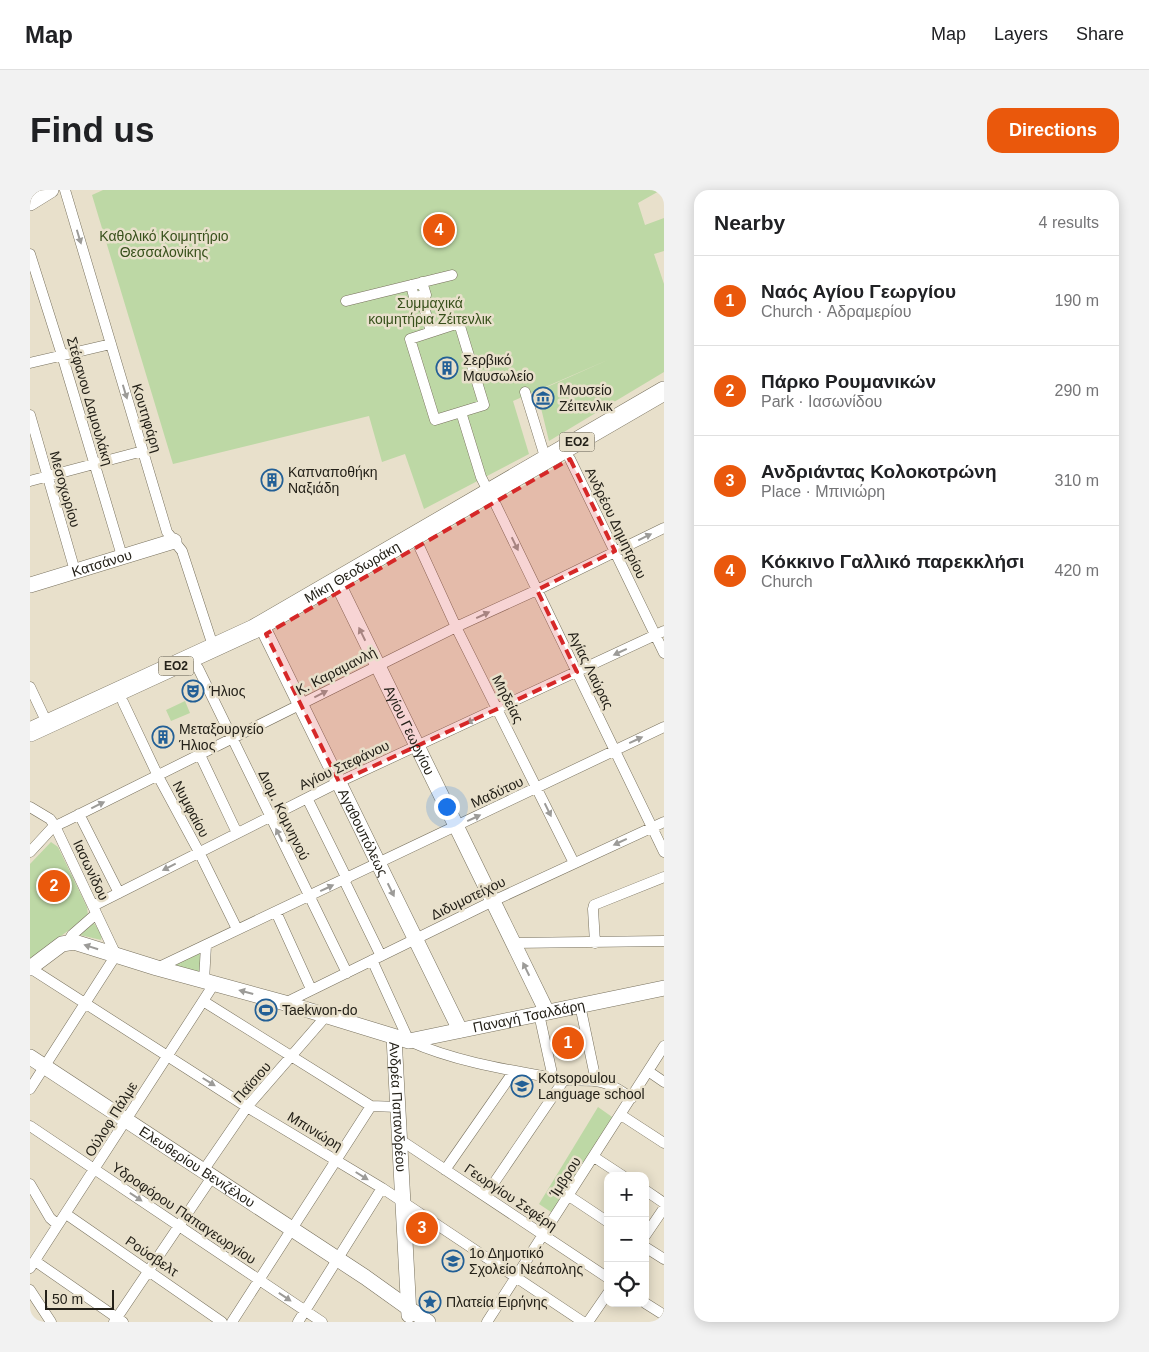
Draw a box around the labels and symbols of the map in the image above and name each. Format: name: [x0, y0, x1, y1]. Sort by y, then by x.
pin: 4: [423, 211, 455, 249]
park label: Καθολικό Κοιμητήριο Θεσσαλονίκης: [99, 228, 229, 260]
one-way arrow: [76, 229, 84, 244]
park label: Συμμαχικά κοιμητήρια Ζέιτενλικ: [368, 295, 493, 327]
street label: Στέφανου Δαμουλάκη: [64, 335, 116, 467]
place label: Σερβικό Μαυσωλείο: [463, 352, 534, 384]
building icon: Σερβικό Μαυσωλείο: [435, 356, 459, 380]
street label: Κουτηφάρη: [129, 382, 165, 454]
place label: Μουσείο Ζέιτενλικ: [559, 382, 614, 414]
one-way arrow: [122, 385, 130, 400]
museum icon: Μουσείο Ζέιτενλικ: [531, 386, 555, 410]
road number: ΕΟ2: [560, 432, 594, 452]
street label: Μεσοχωρίου: [47, 449, 83, 529]
place label: Καπναποθήκη Ναξιάδη: [288, 464, 378, 496]
street label: Ανδρέου Δημητρίου: [582, 465, 650, 581]
building icon: Καπναποθήκη Ναξιάδη: [260, 468, 284, 492]
one-way arrow: [638, 533, 652, 541]
one-way arrow: [511, 537, 519, 552]
street label: Μίκη Θεοδωράκη: [301, 538, 403, 606]
street label: Κατσάνου: [70, 546, 134, 580]
one-way arrow: [476, 610, 490, 618]
one-way arrow: [358, 627, 366, 641]
street label: Αγίας Λαύρας: [565, 628, 617, 712]
street label: Κ. Καραμανλή: [293, 644, 379, 698]
one-way arrow: [613, 648, 627, 656]
road number: ΕΟ2: [158, 656, 194, 676]
street label: Μηδείας: [489, 672, 527, 726]
theatre icon: Ήλιος: [181, 679, 205, 703]
place label: Ήλιος: [208, 683, 246, 699]
street label: Αγίου Γεωργίου: [381, 683, 438, 777]
one-way arrow: [314, 690, 329, 698]
one-way arrow: [465, 716, 480, 724]
place label: Μεταξουργείο Ήλιος: [178, 721, 264, 753]
building icon: Μεταξουργείο Ήλιος: [151, 725, 175, 749]
one-way arrow: [629, 736, 643, 744]
street label: Αγίου Στεφάνου: [296, 737, 392, 793]
street label: Διομ. Κομνηνού: [255, 767, 313, 863]
street label: Μαδύτου: [468, 773, 526, 811]
street label: Νυμφαίου: [169, 778, 213, 840]
street label: Αγαθουπόλεως: [335, 786, 392, 879]
your location: [434, 794, 460, 820]
one-way arrow: [90, 801, 105, 809]
one-way arrow: [544, 803, 552, 817]
one-way arrow: [467, 814, 481, 822]
one-way arrow: [275, 828, 283, 842]
street label: Ιασωνίδου: [70, 837, 112, 903]
one-way arrow: [613, 839, 627, 847]
one-way arrow: [162, 863, 176, 871]
pin: 2: [38, 867, 70, 905]
street label: Διδυμοτείχου: [428, 873, 508, 923]
one-way arrow: [387, 882, 395, 897]
one-way arrow: [320, 883, 334, 891]
one-way arrow: [83, 942, 98, 950]
one-way arrow: [522, 961, 530, 976]
one-way arrow: [239, 988, 254, 996]
street label: Παναγή Τσαλδάρη: [471, 997, 586, 1036]
sports icon: Taekwon-do: [254, 998, 278, 1022]
place label: Taekwon-do: [282, 1002, 358, 1018]
pin: 1: [552, 1024, 584, 1062]
street label: Ανδρέα Παπανδρέου: [386, 1041, 409, 1172]
street label: Παϊσιου: [230, 1058, 274, 1106]
place label: Kotsopoulou Language school: [538, 1070, 645, 1102]
school or university icon: Kotsopoulou Language school: [510, 1074, 534, 1098]
street label: Ούλοφ Πάλμε: [82, 1078, 140, 1160]
one-way arrow: [202, 1078, 215, 1087]
street label: Μπινιώρη: [285, 1108, 345, 1154]
street label: Ελευθερίου Βενιζέλου: [136, 1123, 258, 1211]
street label: Ίμβρου: [546, 1154, 584, 1201]
street label: Υδροφόρου Παπαγεωργίου: [109, 1159, 259, 1267]
street label: Γεωργίου Σεφέρη: [462, 1160, 560, 1234]
one-way arrow: [356, 1172, 369, 1181]
one-way arrow: [129, 1192, 142, 1202]
pin: 3: [406, 1209, 438, 1247]
street label: Ρούσβελτ: [123, 1233, 182, 1280]
place label: 1ο Δημοτικό Σχολείο Νεάπολης: [469, 1245, 583, 1277]
school or university icon: 1ο Δημοτικό Σχολείο Νεάπολης: [441, 1249, 465, 1273]
scale bar: [45, 1287, 114, 1310]
place icon: Πλατεία Ειρήνης: [418, 1290, 442, 1314]
one-way arrow: [278, 1292, 292, 1302]
place label: Πλατεία Ειρήνης: [446, 1294, 548, 1310]

